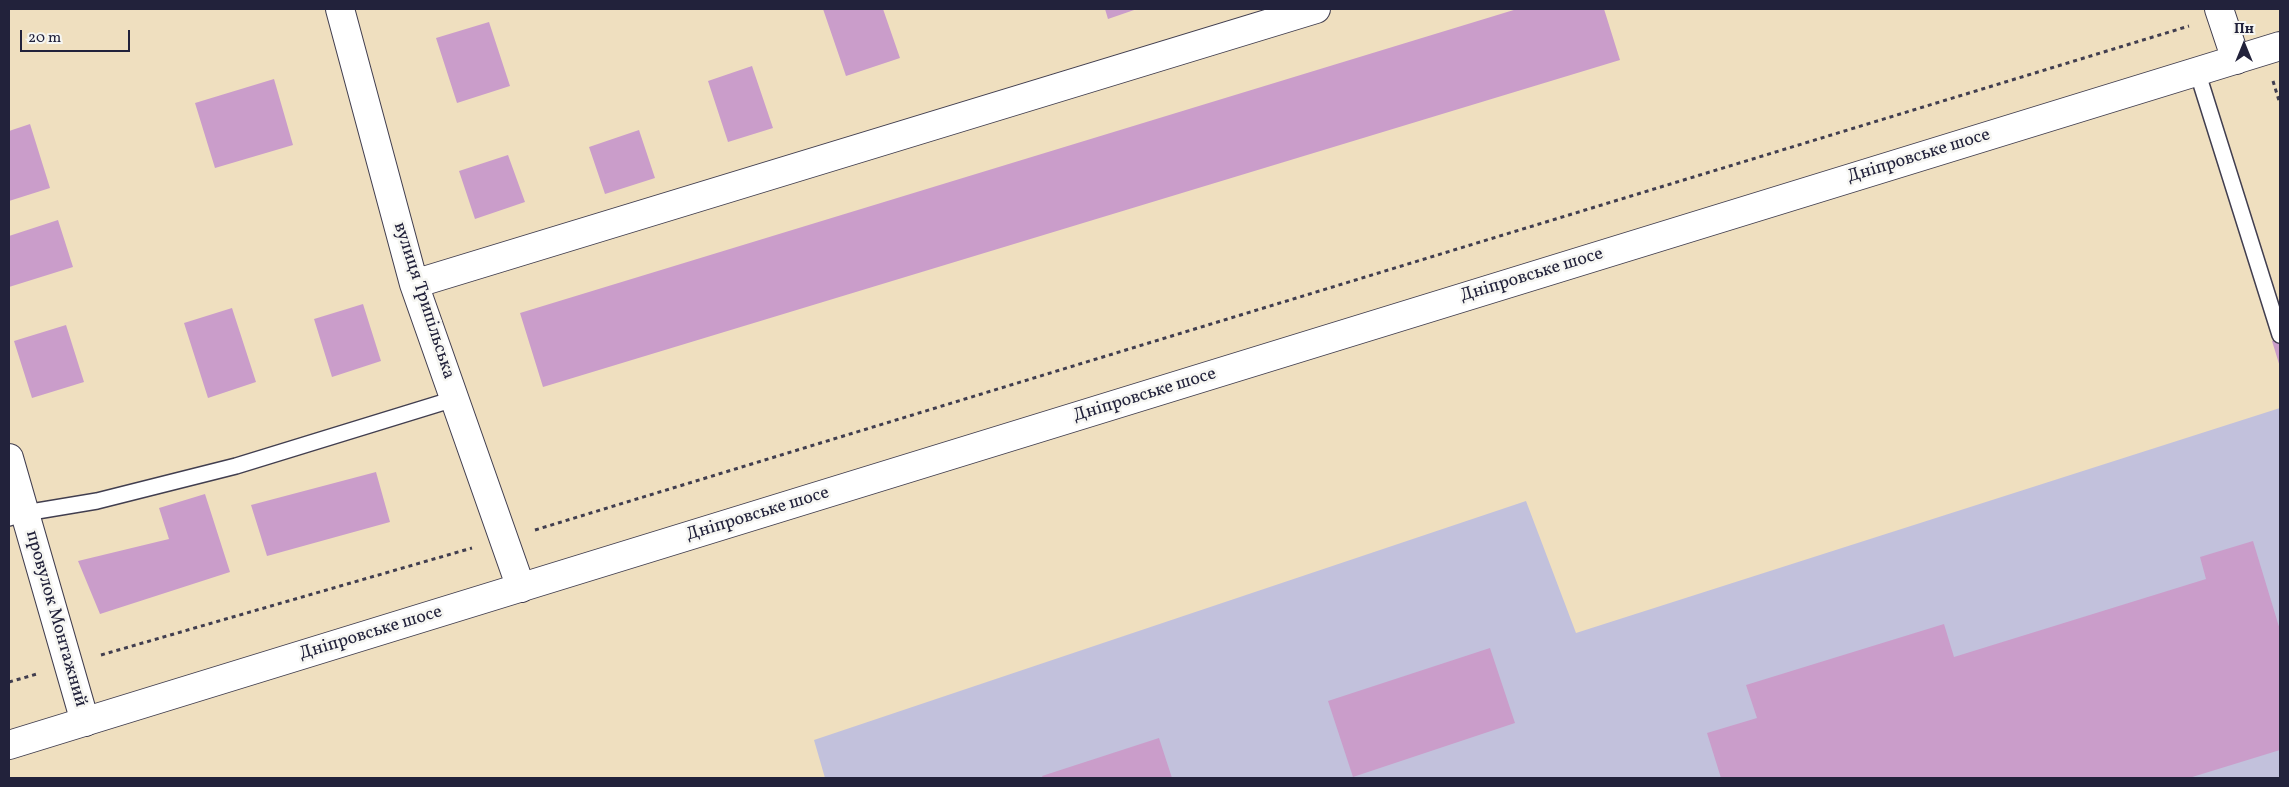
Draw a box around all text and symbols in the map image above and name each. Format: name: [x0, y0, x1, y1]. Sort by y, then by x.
scale bar: [22, 20, 132, 52]
north arrow: [2219, 20, 2269, 70]
text: Пн: [2234, 20, 2254, 39]
text: 20 m: [28, 28, 61, 49]
street label: Дніпровське шосе: [1845, 125, 1993, 189]
street label: вулиця Трипільська: [387, 220, 459, 382]
street label: Дніпровське шосе: [1458, 244, 1606, 308]
street label: Дніпровське шосе: [1071, 364, 1219, 428]
street label: Дніпровське шосе: [684, 483, 832, 547]
street label: провулок Монтажний: [19, 528, 91, 710]
street label: Дніпровське шосе: [297, 602, 445, 666]

